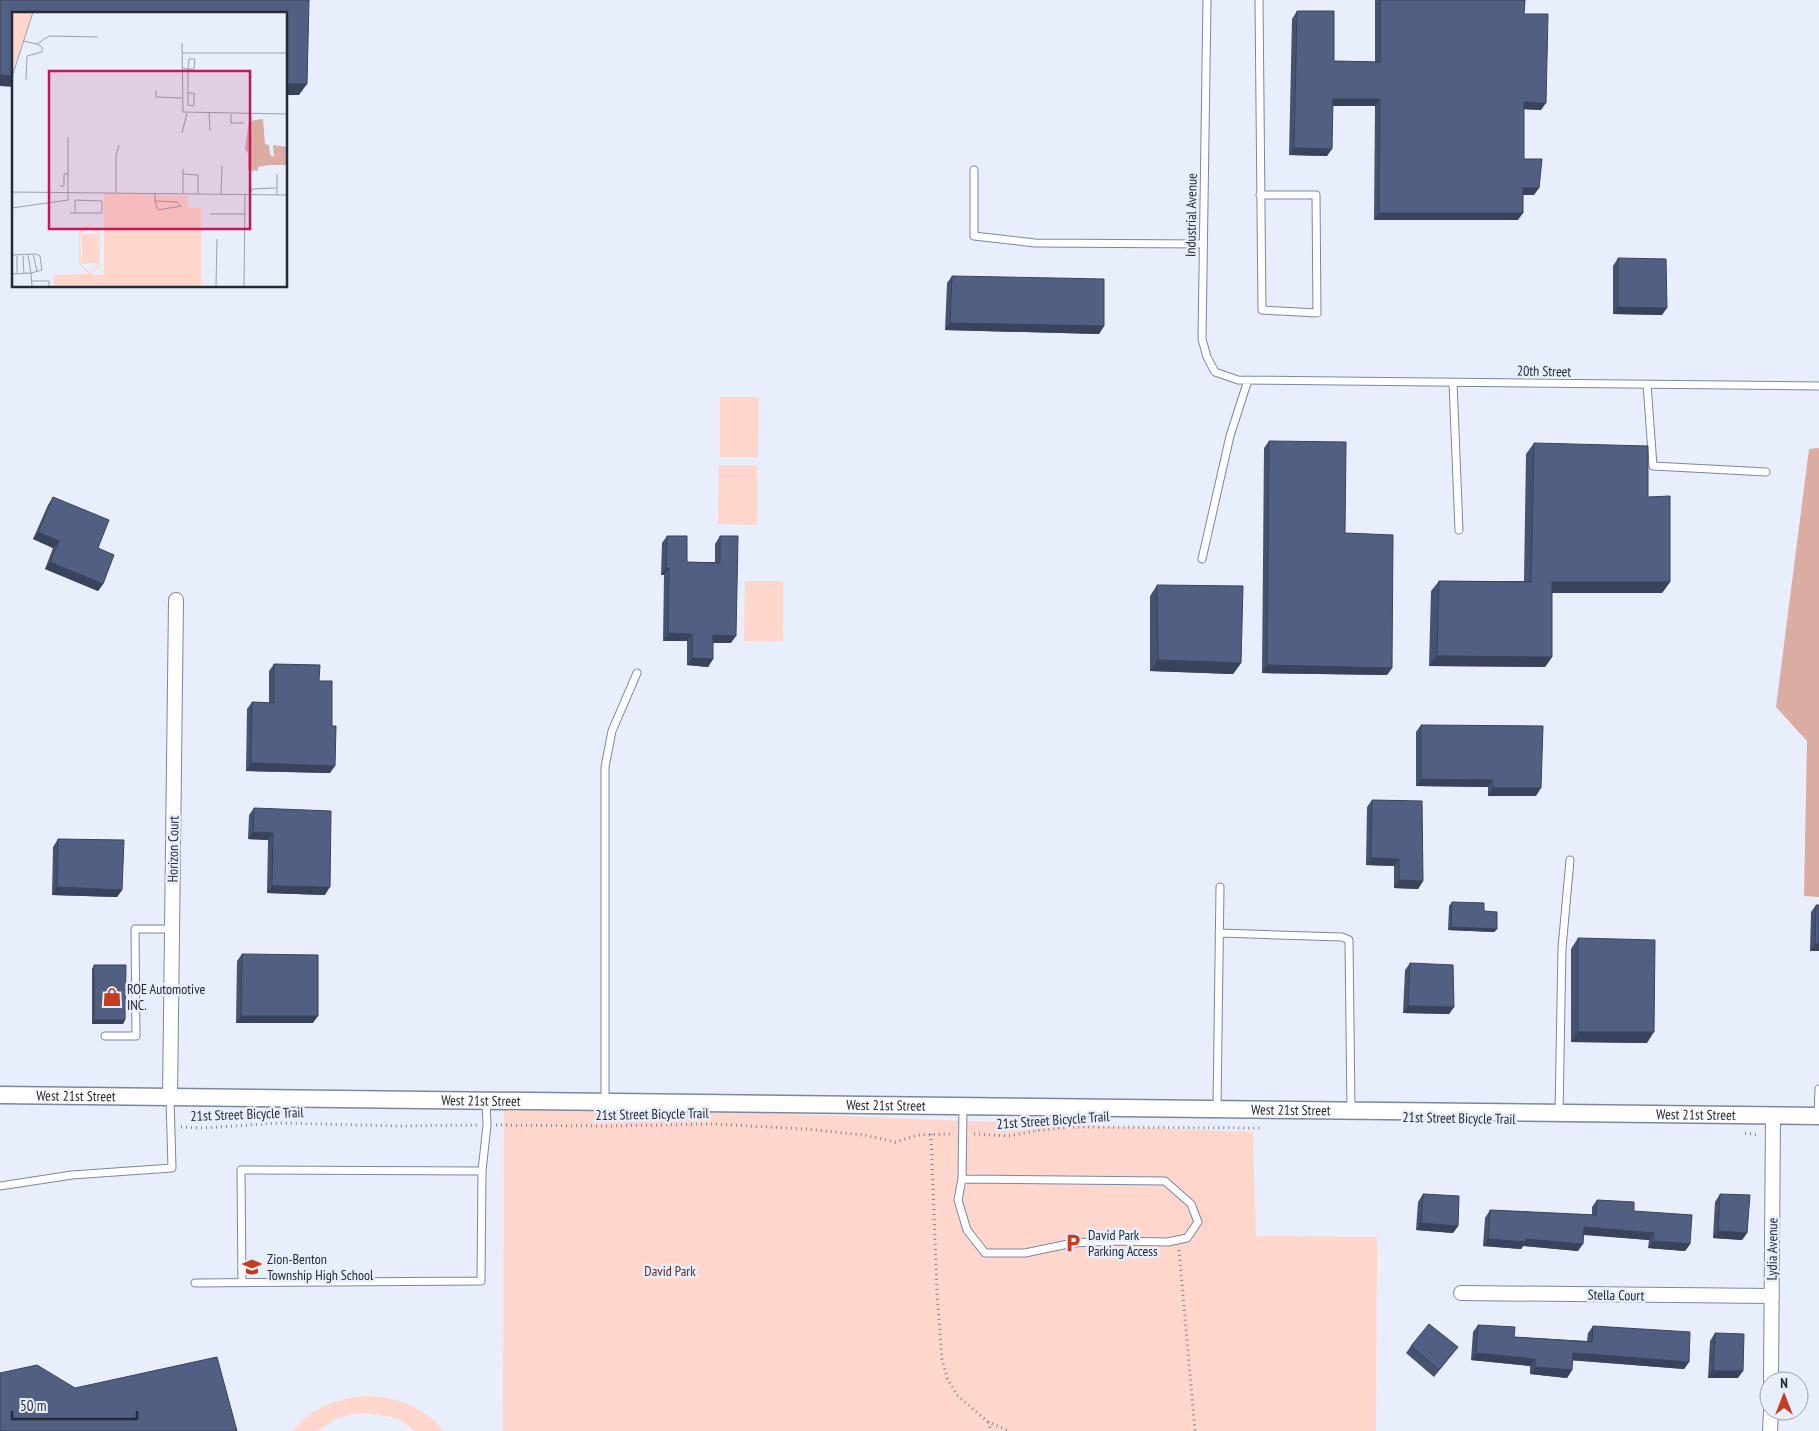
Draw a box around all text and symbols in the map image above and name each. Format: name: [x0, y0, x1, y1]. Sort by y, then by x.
inset map: [12, 12, 288, 288]
street label: Industrial Avenue: [1181, 173, 1201, 257]
street label: 20th Street: [1517, 362, 1572, 380]
street label: Horizon Court: [163, 815, 183, 882]
place label: ROE Automotive INC.: [127, 980, 206, 1014]
shop icon: ROE Automotive INC.: [101, 986, 123, 1008]
street label: West 21st Street: [36, 1086, 116, 1105]
street label: West 21st Street: [441, 1091, 521, 1110]
street label: West 21st Street: [846, 1096, 926, 1115]
street label: West 21st Street: [1251, 1100, 1331, 1119]
street label: 21st Street Bicycle Trail: [190, 1103, 305, 1125]
street label: 21st Street Bicycle Trail: [595, 1104, 710, 1124]
street label: West 21st Street: [1656, 1105, 1736, 1124]
street label: 21st Street Bicycle Trail: [996, 1107, 1111, 1133]
street label: 21st Street Bicycle Trail: [1402, 1108, 1517, 1128]
street label: Lydia Avenue: [1762, 1217, 1782, 1281]
place label: David Park Parking Access: [1088, 1226, 1158, 1260]
parking icon: David Park Parking Access: [1062, 1232, 1084, 1254]
place label: Zion-Benton Township High School: [267, 1250, 374, 1284]
school or university icon: Zion-Benton Township High School: [241, 1256, 263, 1278]
park label: David Park: [644, 1262, 696, 1280]
street label: Stella Court: [1587, 1286, 1645, 1304]
north arrow: [1759, 1371, 1809, 1421]
text: N: [1780, 1374, 1788, 1392]
scale bar: [12, 1388, 138, 1420]
text: 50 m: [20, 1396, 46, 1415]

